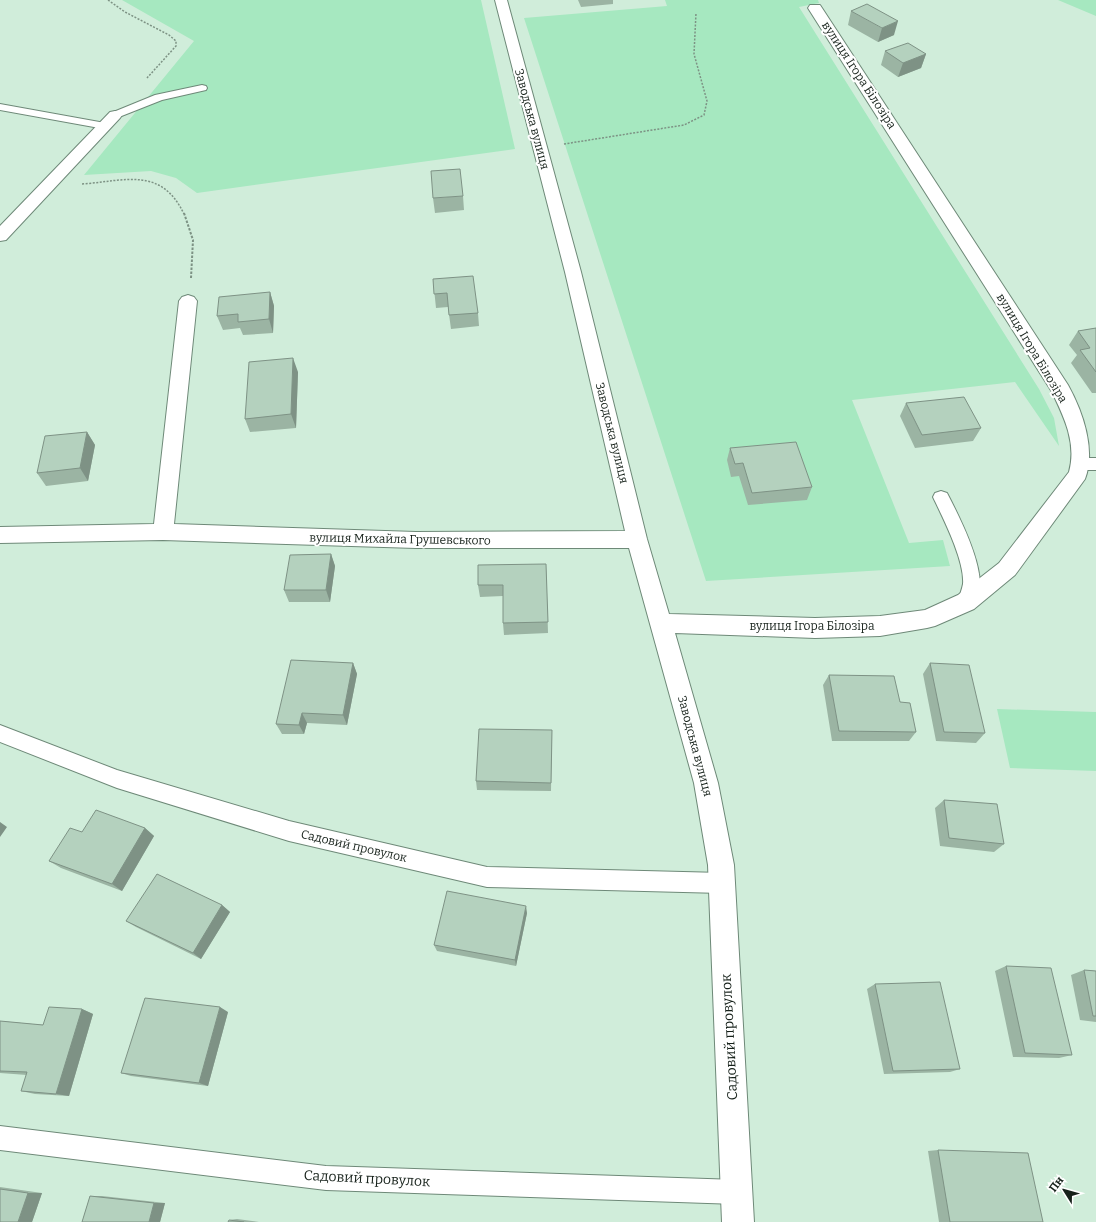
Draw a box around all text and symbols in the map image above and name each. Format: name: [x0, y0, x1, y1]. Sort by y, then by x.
street label: вулиця Ігора Білозіра: [819, 19, 899, 132]
street label: Заводська вулиця: [512, 67, 552, 171]
street label: вулиця Ігора Білозіра: [994, 291, 1070, 406]
street label: Заводська вулиця: [593, 381, 631, 485]
street label: вулиця Михайла Грушевського: [309, 530, 491, 548]
street label: вулиця Ігора Білозіра: [749, 619, 875, 633]
street label: Заводська вулиця: [675, 694, 715, 798]
street label: Садовий провулок: [300, 827, 408, 865]
street label: Садовий провулок: [718, 973, 741, 1101]
street label: Садовий провулок: [303, 1167, 431, 1190]
north arrow: [1044, 1170, 1084, 1210]
text: Пн: [1046, 1174, 1067, 1195]

